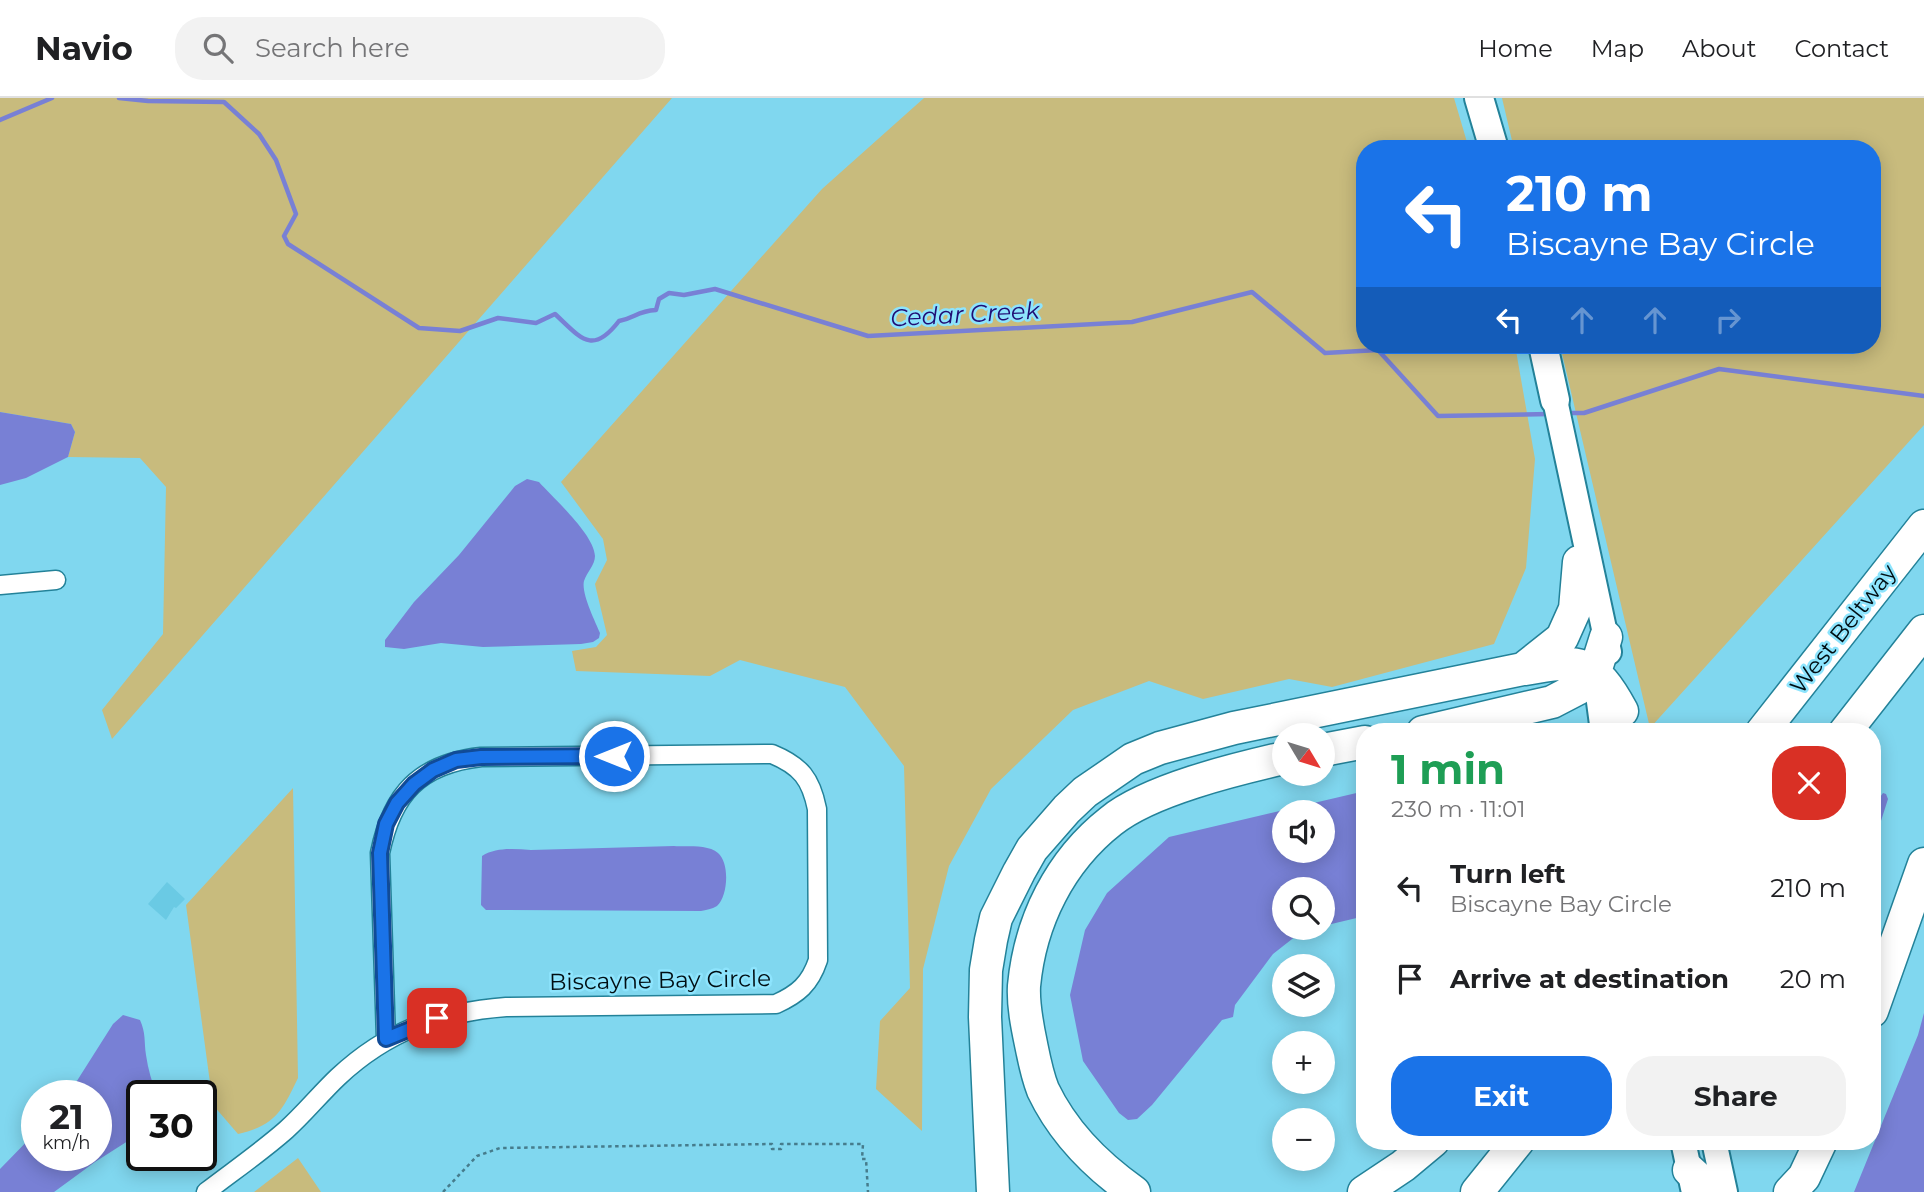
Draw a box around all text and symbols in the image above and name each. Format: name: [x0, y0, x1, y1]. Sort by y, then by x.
search box: [175, 17, 665, 80]
text: Navio: [35, 28, 133, 68]
icon: search: [199, 29, 237, 67]
text: Search here: [255, 32, 410, 64]
text: Home: [1478, 34, 1553, 63]
text: Map: [1591, 34, 1644, 63]
text: About: [1682, 34, 1756, 63]
text: Contact: [1794, 34, 1889, 63]
text: 210 m: [1506, 164, 1653, 223]
icon: left: [1391, 168, 1482, 259]
text: Biscayne Bay Circle: [1506, 224, 1815, 263]
water label: Cedar Creek: [890, 296, 1042, 332]
icon: left: [1490, 301, 1528, 339]
icon: ahead: [1563, 301, 1601, 339]
icon: ahead: [1636, 301, 1674, 339]
icon: right: [1709, 301, 1747, 339]
street label: West Beltway: [1784, 558, 1903, 699]
position arrow: [577, 719, 651, 793]
north arrow: [1272, 723, 1335, 786]
map controls: [1272, 723, 1335, 1171]
text: 1 min: [1391, 743, 1505, 795]
button: close: [1772, 746, 1846, 820]
text: 230 m · 11:01: [1391, 795, 1526, 823]
button: sound: [1272, 800, 1335, 863]
text: Turn left: [1450, 858, 1566, 890]
icon: left: [1391, 869, 1429, 907]
text: 210 m: [1770, 872, 1846, 904]
button: search: [1272, 877, 1335, 940]
text: Biscayne Bay Circle: [1450, 890, 1672, 918]
button: layers: [1272, 954, 1335, 1017]
icon: arrive: [1391, 960, 1429, 998]
text: Arrive at destination: [1450, 963, 1729, 995]
text: 20 m: [1780, 963, 1846, 995]
street label: Biscayne Bay Circle: [549, 964, 771, 996]
pin: [407, 988, 467, 1048]
icon: arrive: [418, 999, 456, 1037]
button: +: [1272, 1031, 1335, 1094]
button: Exit: [1391, 1056, 1612, 1136]
button: Share: [1626, 1056, 1846, 1136]
speed limit sign: 30: [126, 1080, 217, 1171]
text: 21: [49, 1095, 84, 1138]
button: −: [1272, 1108, 1335, 1171]
text: km/h: [42, 1132, 91, 1154]

